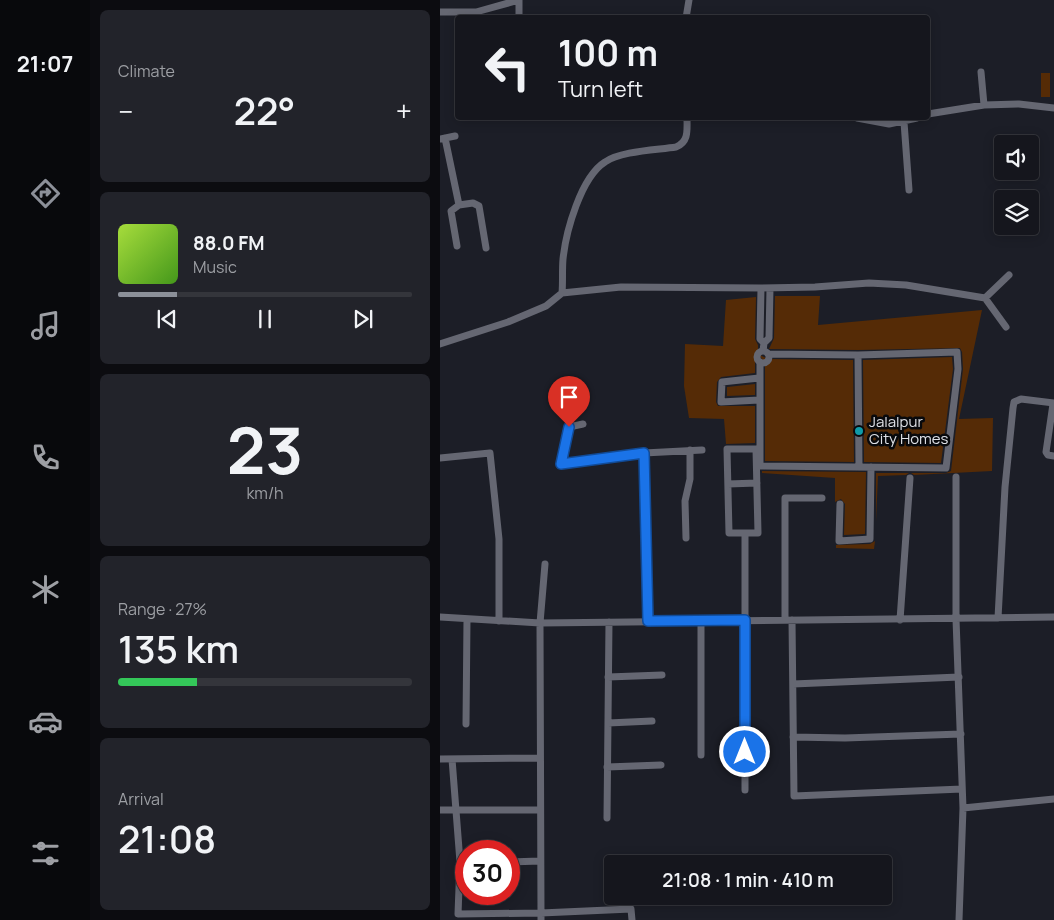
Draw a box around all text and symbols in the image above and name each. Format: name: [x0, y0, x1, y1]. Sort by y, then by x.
text: 100 m: [558, 29, 658, 77]
icon: left: [475, 35, 540, 100]
text: 21:07: [17, 49, 73, 79]
text: Climate: [118, 60, 175, 82]
text: Turn left: [558, 74, 643, 104]
text: 22°: [234, 84, 295, 136]
text: −: [118, 92, 133, 130]
text: +: [396, 92, 412, 130]
map controls: [994, 135, 1039, 235]
button: sound: [994, 135, 1039, 180]
icon: directions: [28, 176, 63, 211]
button: layers: [994, 190, 1039, 235]
text: 88.0 FM: [193, 230, 265, 256]
text: Music: [193, 256, 237, 278]
icon: previous: [153, 305, 181, 333]
icon: pause: [251, 305, 279, 333]
icon: next: [349, 305, 377, 333]
icon: music: [28, 308, 63, 343]
pin: [548, 376, 590, 427]
icon: arrive: [555, 383, 583, 411]
text: 23: [227, 405, 303, 494]
place label: Jalalpur City Homes: [869, 411, 949, 449]
marker: Jalalpur City Homes: [853, 425, 865, 437]
icon: phone: [28, 440, 63, 475]
text: km/h: [246, 482, 284, 504]
icon: climate: [28, 572, 63, 607]
text: Range · 27%: [118, 598, 207, 620]
text: 135 km: [118, 622, 239, 674]
icon: car: [28, 704, 63, 739]
position arrow: [718, 725, 770, 777]
text: Arrival: [118, 788, 164, 810]
text: 21:08: [118, 812, 216, 864]
icon: filters: [28, 836, 63, 871]
speed limit sign: 30: [455, 840, 520, 905]
text: 21:08 · 1 min · 410 m: [662, 867, 834, 893]

